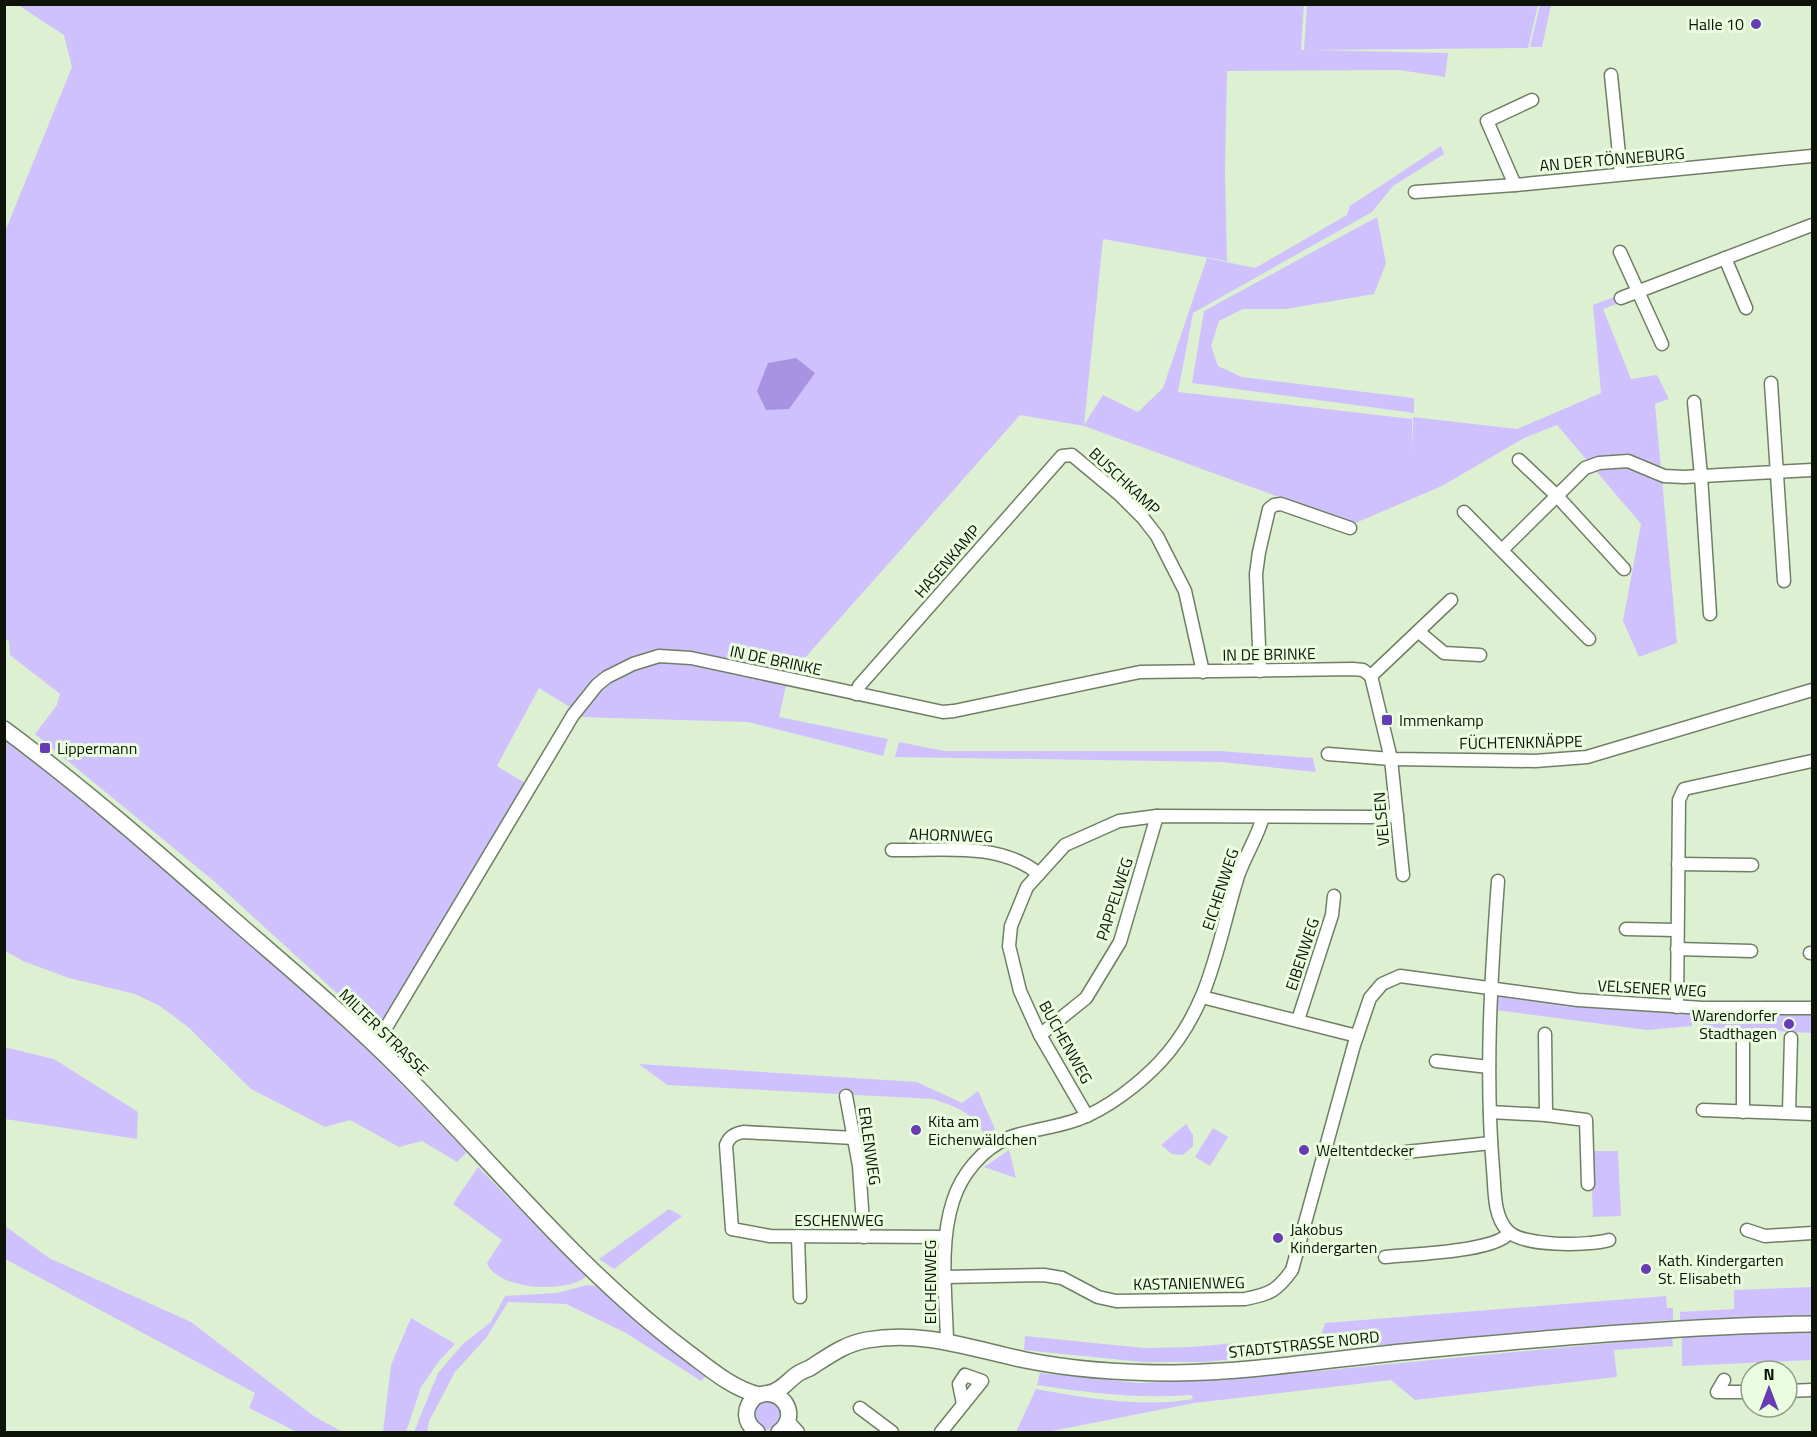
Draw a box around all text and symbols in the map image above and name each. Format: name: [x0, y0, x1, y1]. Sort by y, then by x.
place label: Halle 10: [1688, 12, 1744, 36]
marker: Halle 10: [1749, 17, 1763, 31]
street label: AN DER TÖNNEBURG: [1539, 141, 1685, 177]
street label: BUSCHKAMP: [1084, 442, 1166, 520]
street label: HASENKAMP: [908, 519, 986, 603]
street label: IN DE BRINKE: [728, 639, 824, 681]
street label: IN DE BRINKE: [1222, 641, 1316, 667]
place label: Immenkamp: [1399, 708, 1484, 732]
marker: Immenkamp: [1380, 713, 1394, 727]
street label: FÜCHTENKNÄPPE: [1459, 729, 1583, 755]
place label: Lippermann: [57, 736, 137, 760]
marker: Lippermann: [38, 741, 52, 755]
street label: VELSEN: [1367, 791, 1395, 847]
street label: AHORNWEG: [908, 822, 994, 848]
street label: EICHENWEG: [1195, 845, 1245, 933]
street label: PAPPELWEG: [1089, 854, 1139, 944]
street label: EIBENWEG: [1279, 915, 1325, 993]
street label: VELSENER WEG: [1597, 973, 1707, 1003]
street label: MILTER STRASSE: [334, 983, 434, 1081]
street label: BUCHENWEG: [1033, 996, 1099, 1088]
place label: Warendorfer Stadthagen: [1692, 1003, 1777, 1045]
marker: Warendorfer Stadthagen: [1782, 1017, 1796, 1031]
street label: ERLENWEG: [853, 1105, 887, 1187]
place label: Kita am Eichenwäldchen: [928, 1109, 1037, 1151]
marker: Kita am Eichenwäldchen: [909, 1123, 923, 1137]
place label: Weltentdecker: [1316, 1138, 1415, 1162]
marker: Weltentdecker: [1297, 1143, 1311, 1157]
street label: ESCHENWEG: [794, 1208, 884, 1232]
place label: Jakobus Kindergarten: [1290, 1217, 1377, 1259]
marker: Jakobus Kindergarten: [1271, 1231, 1285, 1245]
street label: EICHENWEG: [918, 1240, 942, 1324]
place label: Kath. Kindergarten St. Elisabeth: [1658, 1248, 1784, 1290]
marker: Kath. Kindergarten St. Elisabeth: [1639, 1262, 1653, 1276]
street label: KASTANIENWEG: [1133, 1270, 1245, 1296]
street label: STADTSTRASSE NORD: [1227, 1324, 1381, 1364]
north arrow: [1739, 1359, 1799, 1419]
text: N: [1763, 1362, 1775, 1386]

